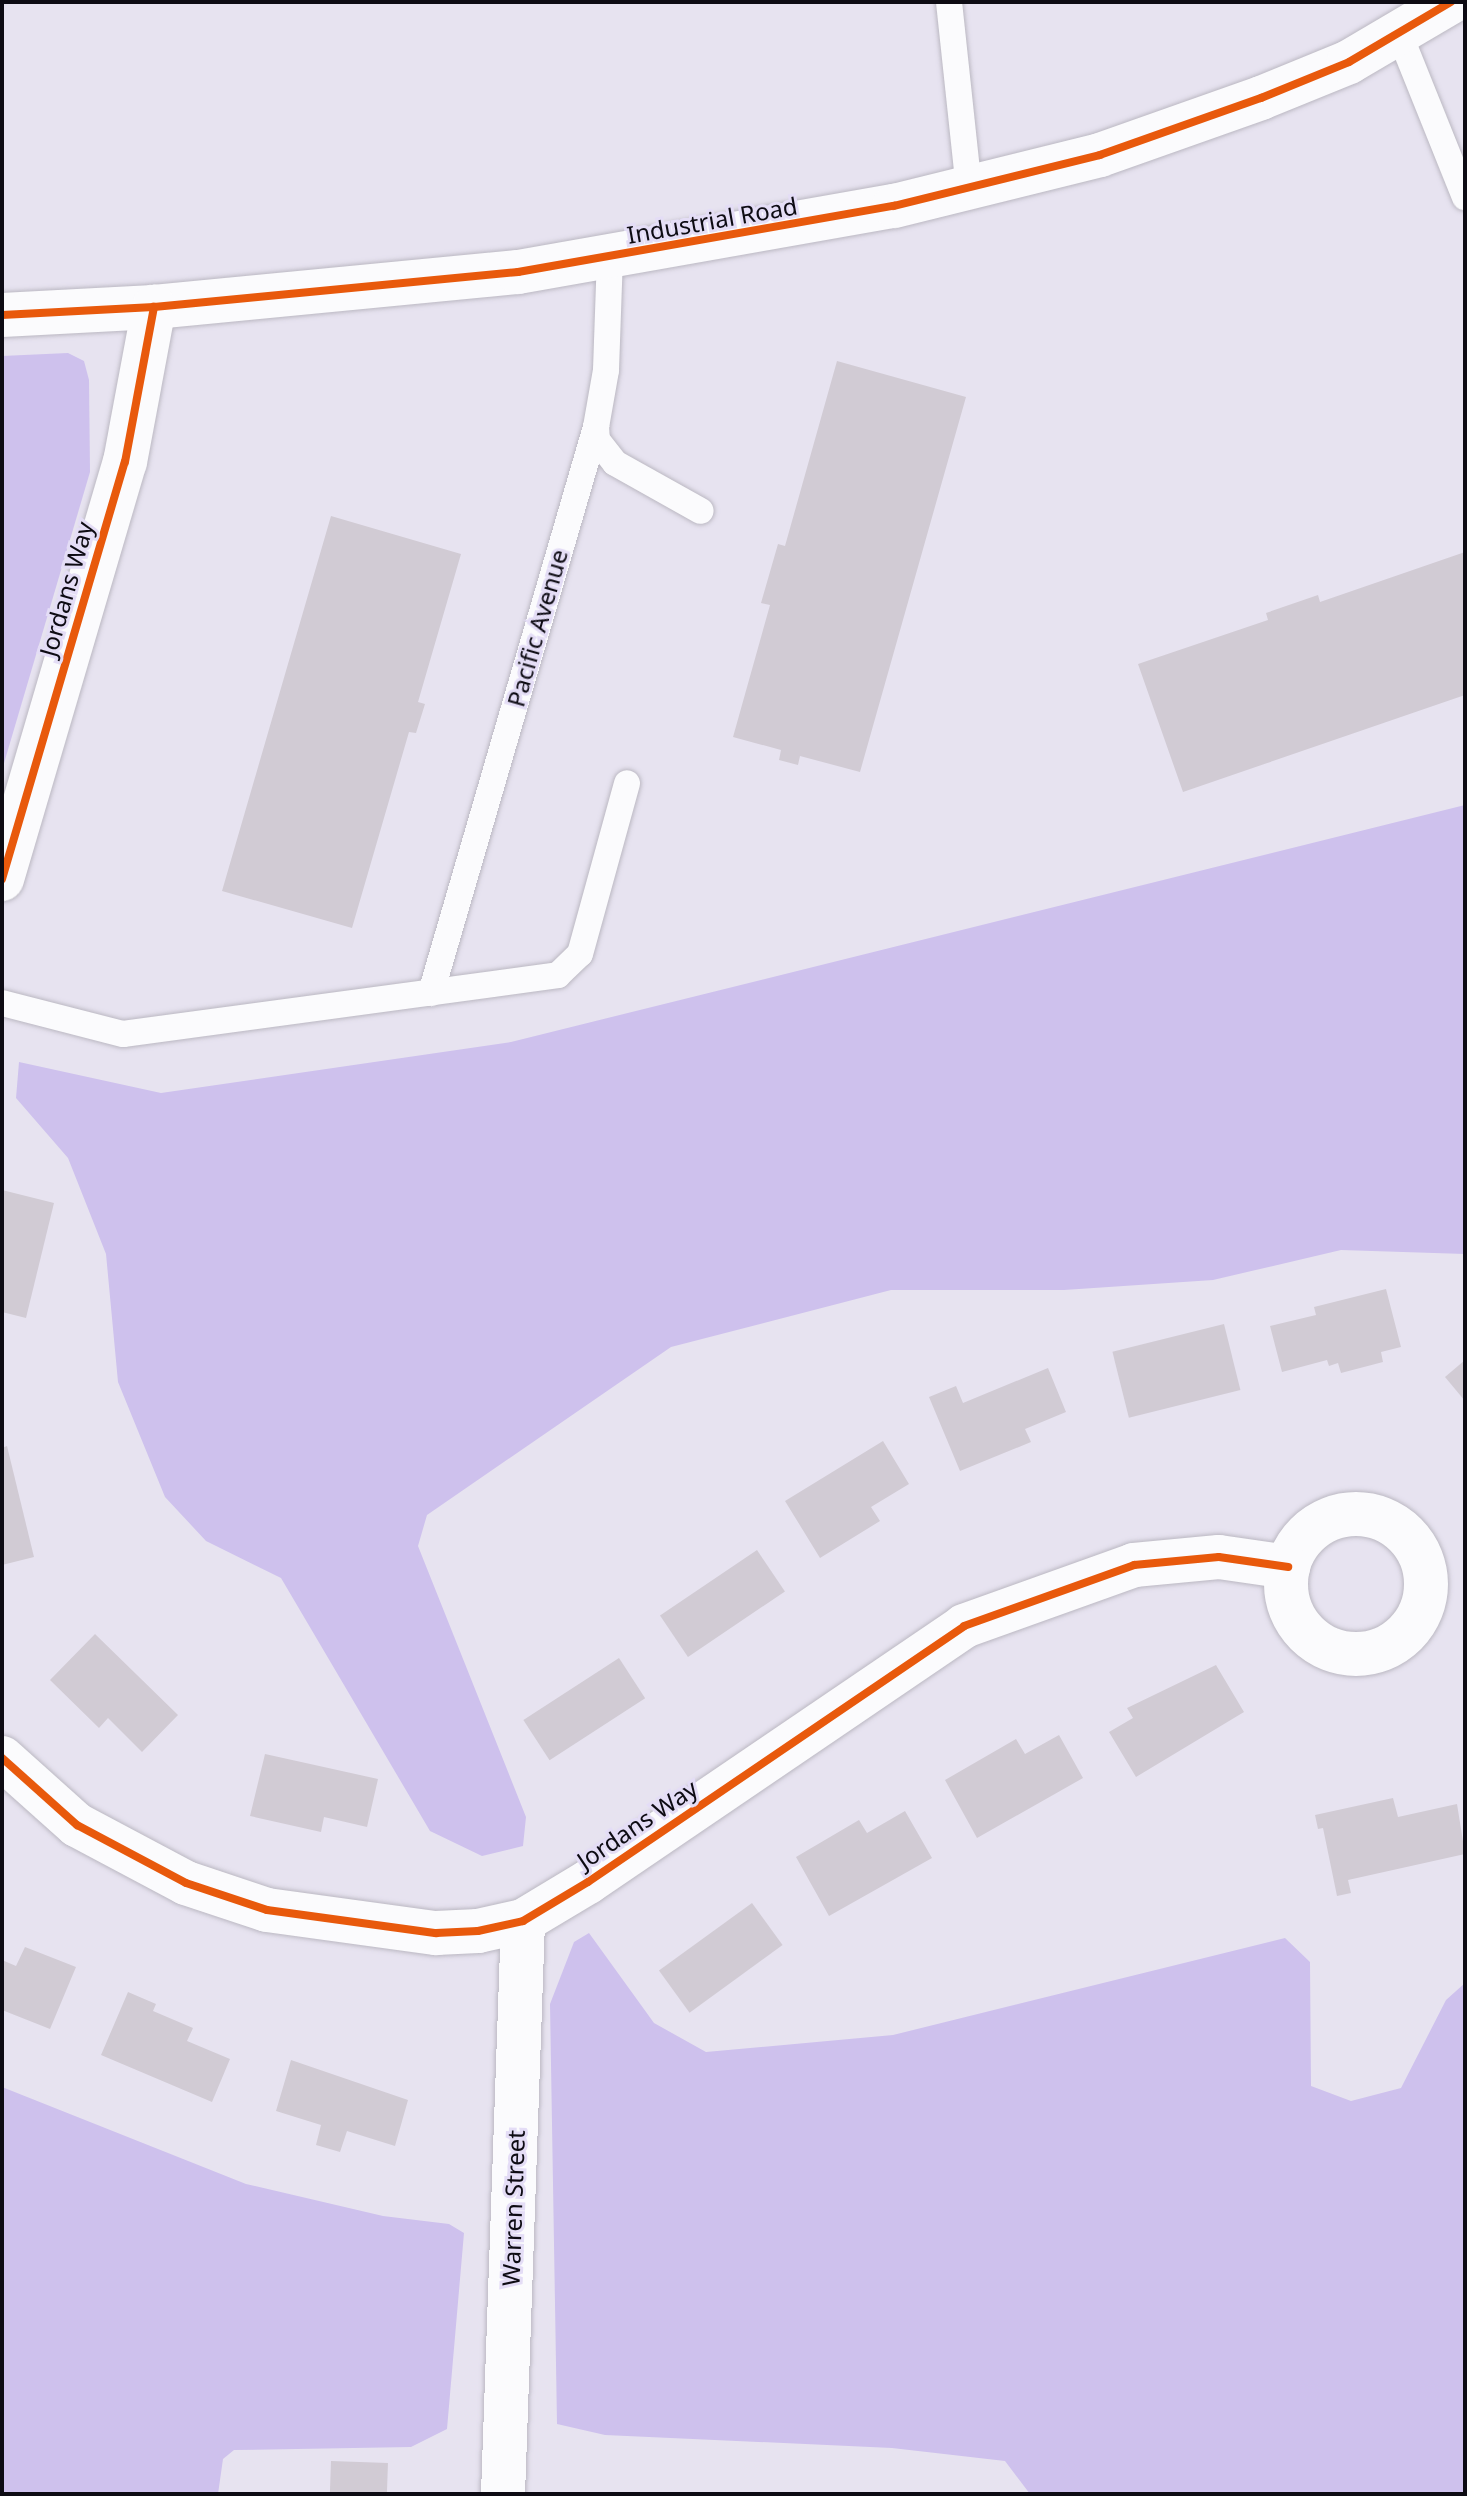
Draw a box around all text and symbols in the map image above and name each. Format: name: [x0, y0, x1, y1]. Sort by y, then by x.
street label: Industrial Road: [625, 191, 799, 249]
street label: Jordans Way: [33, 518, 99, 660]
street label: Pacific Avenue: [501, 546, 573, 710]
street label: Jordans Way: [571, 1773, 703, 1875]
street label: Warren Street: [496, 2129, 530, 2287]

